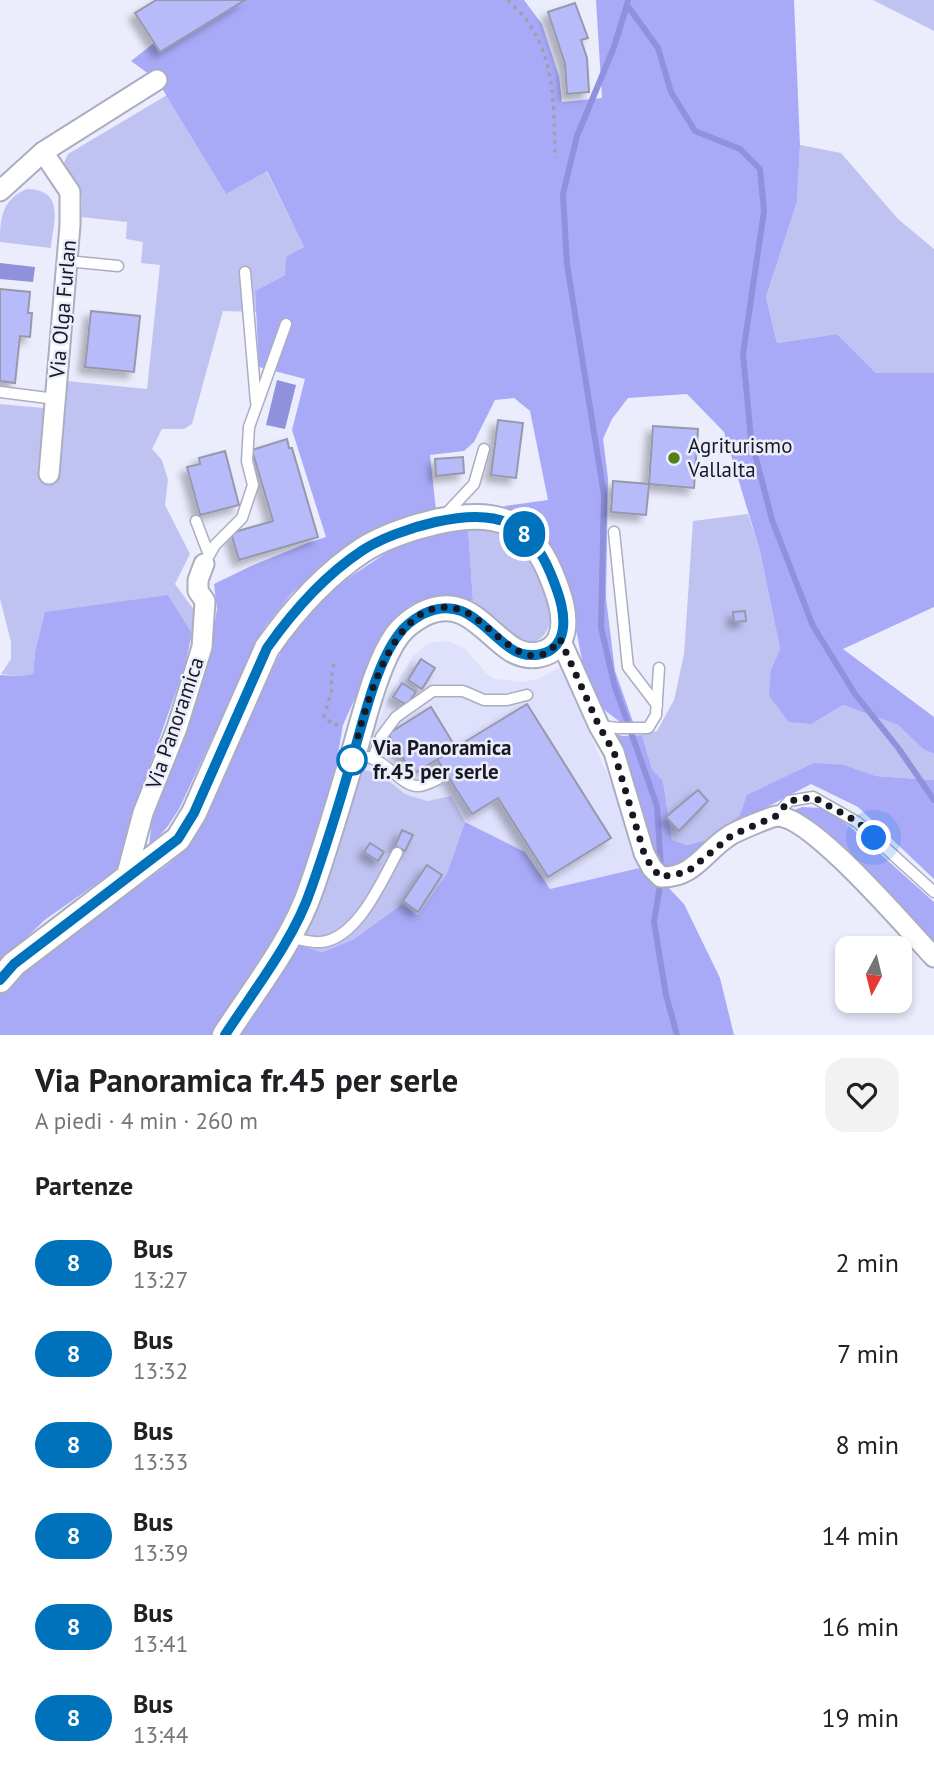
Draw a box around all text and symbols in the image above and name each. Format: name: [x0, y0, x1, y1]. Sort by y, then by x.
street label: Via Olga Furlan: [43, 239, 82, 380]
place label: Agriturismo Vallalta: [687, 432, 792, 483]
marker: Agriturismo Vallalta: [666, 450, 682, 466]
line badge: 8: [501, 511, 547, 557]
text: 8: [517, 518, 531, 549]
street label: Via Panoramica: [139, 653, 210, 793]
place label: Via Panoramica fr.45 per serle: [372, 734, 511, 785]
marker: Via Panoramica fr.45 per serle: [337, 745, 367, 775]
your location: [856, 820, 891, 855]
north arrow: [835, 936, 912, 1013]
map controls: [835, 936, 912, 1013]
text: Via Panoramica fr.45 per serle: [35, 1058, 458, 1101]
button: heart: [825, 1058, 899, 1132]
text: A piedi · 4 min · 260 m: [35, 1106, 258, 1135]
text: Partenze: [35, 1169, 133, 1202]
text: Bus: [133, 1232, 173, 1265]
text: 2 min: [836, 1246, 899, 1279]
text: 8: [67, 1247, 80, 1278]
text: 13:27: [133, 1265, 188, 1294]
text: Bus: [133, 1323, 173, 1356]
text: 7 min: [837, 1337, 899, 1370]
text: 8: [67, 1338, 80, 1369]
text: 13:32: [133, 1356, 188, 1385]
text: Bus: [133, 1414, 173, 1447]
text: 8 min: [836, 1428, 899, 1461]
text: 8: [67, 1429, 80, 1460]
text: 13:33: [133, 1447, 188, 1476]
text: Bus: [133, 1505, 173, 1538]
text: 14 min: [821, 1519, 899, 1552]
text: 8: [67, 1520, 80, 1551]
text: 13:39: [133, 1538, 188, 1567]
text: Bus: [133, 1596, 173, 1629]
text: 16 min: [821, 1610, 899, 1643]
text: 8: [67, 1611, 80, 1642]
text: 13:41: [133, 1629, 188, 1658]
text: Bus: [133, 1687, 173, 1720]
text: 19 min: [821, 1701, 899, 1734]
text: 8: [67, 1702, 80, 1733]
text: 13:44: [133, 1720, 188, 1749]

